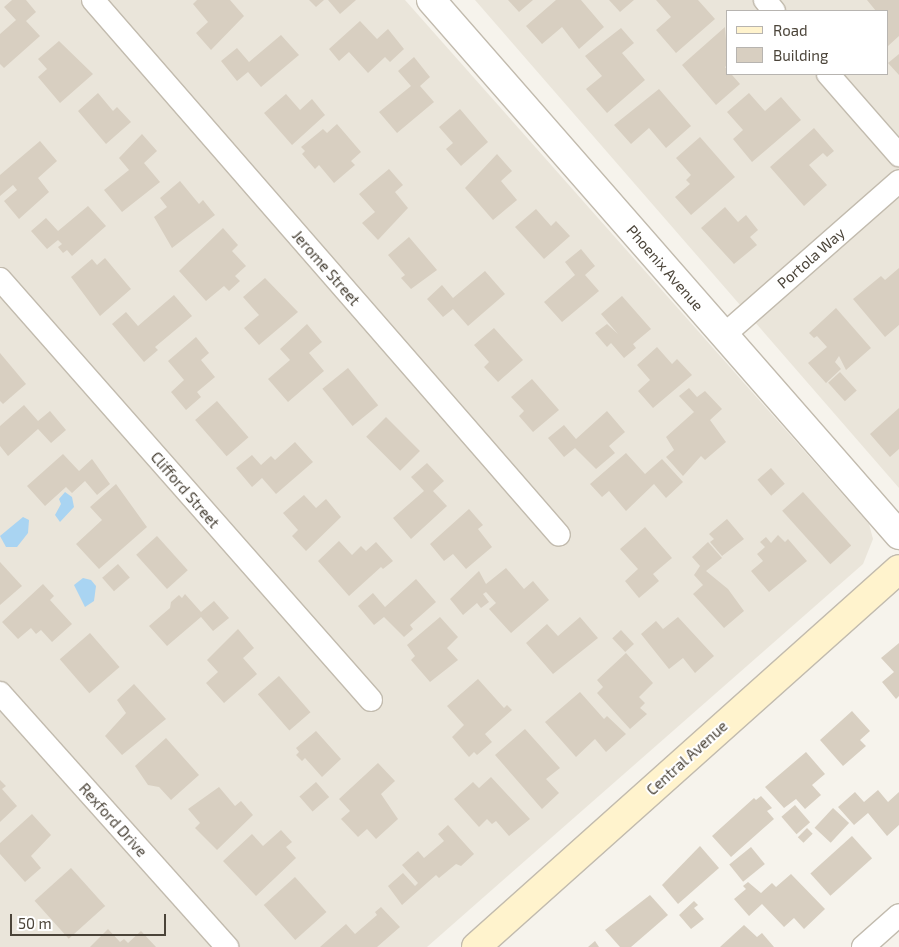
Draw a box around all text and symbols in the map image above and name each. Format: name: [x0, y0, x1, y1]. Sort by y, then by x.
legend: [726, 10, 889, 75]
text: Road: [773, 21, 808, 39]
text: Building: [773, 46, 828, 64]
street label: Phoenix Avenue: [623, 221, 707, 315]
street label: Portola Way: [773, 224, 849, 292]
street label: Jerome Street: [288, 227, 364, 309]
street label: Clifford Street: [147, 448, 223, 532]
street label: Central Avenue: [643, 717, 731, 799]
street label: Rexford Drive: [75, 780, 151, 860]
scale bar: [12, 904, 169, 936]
text: 50 m: [18, 914, 52, 932]

